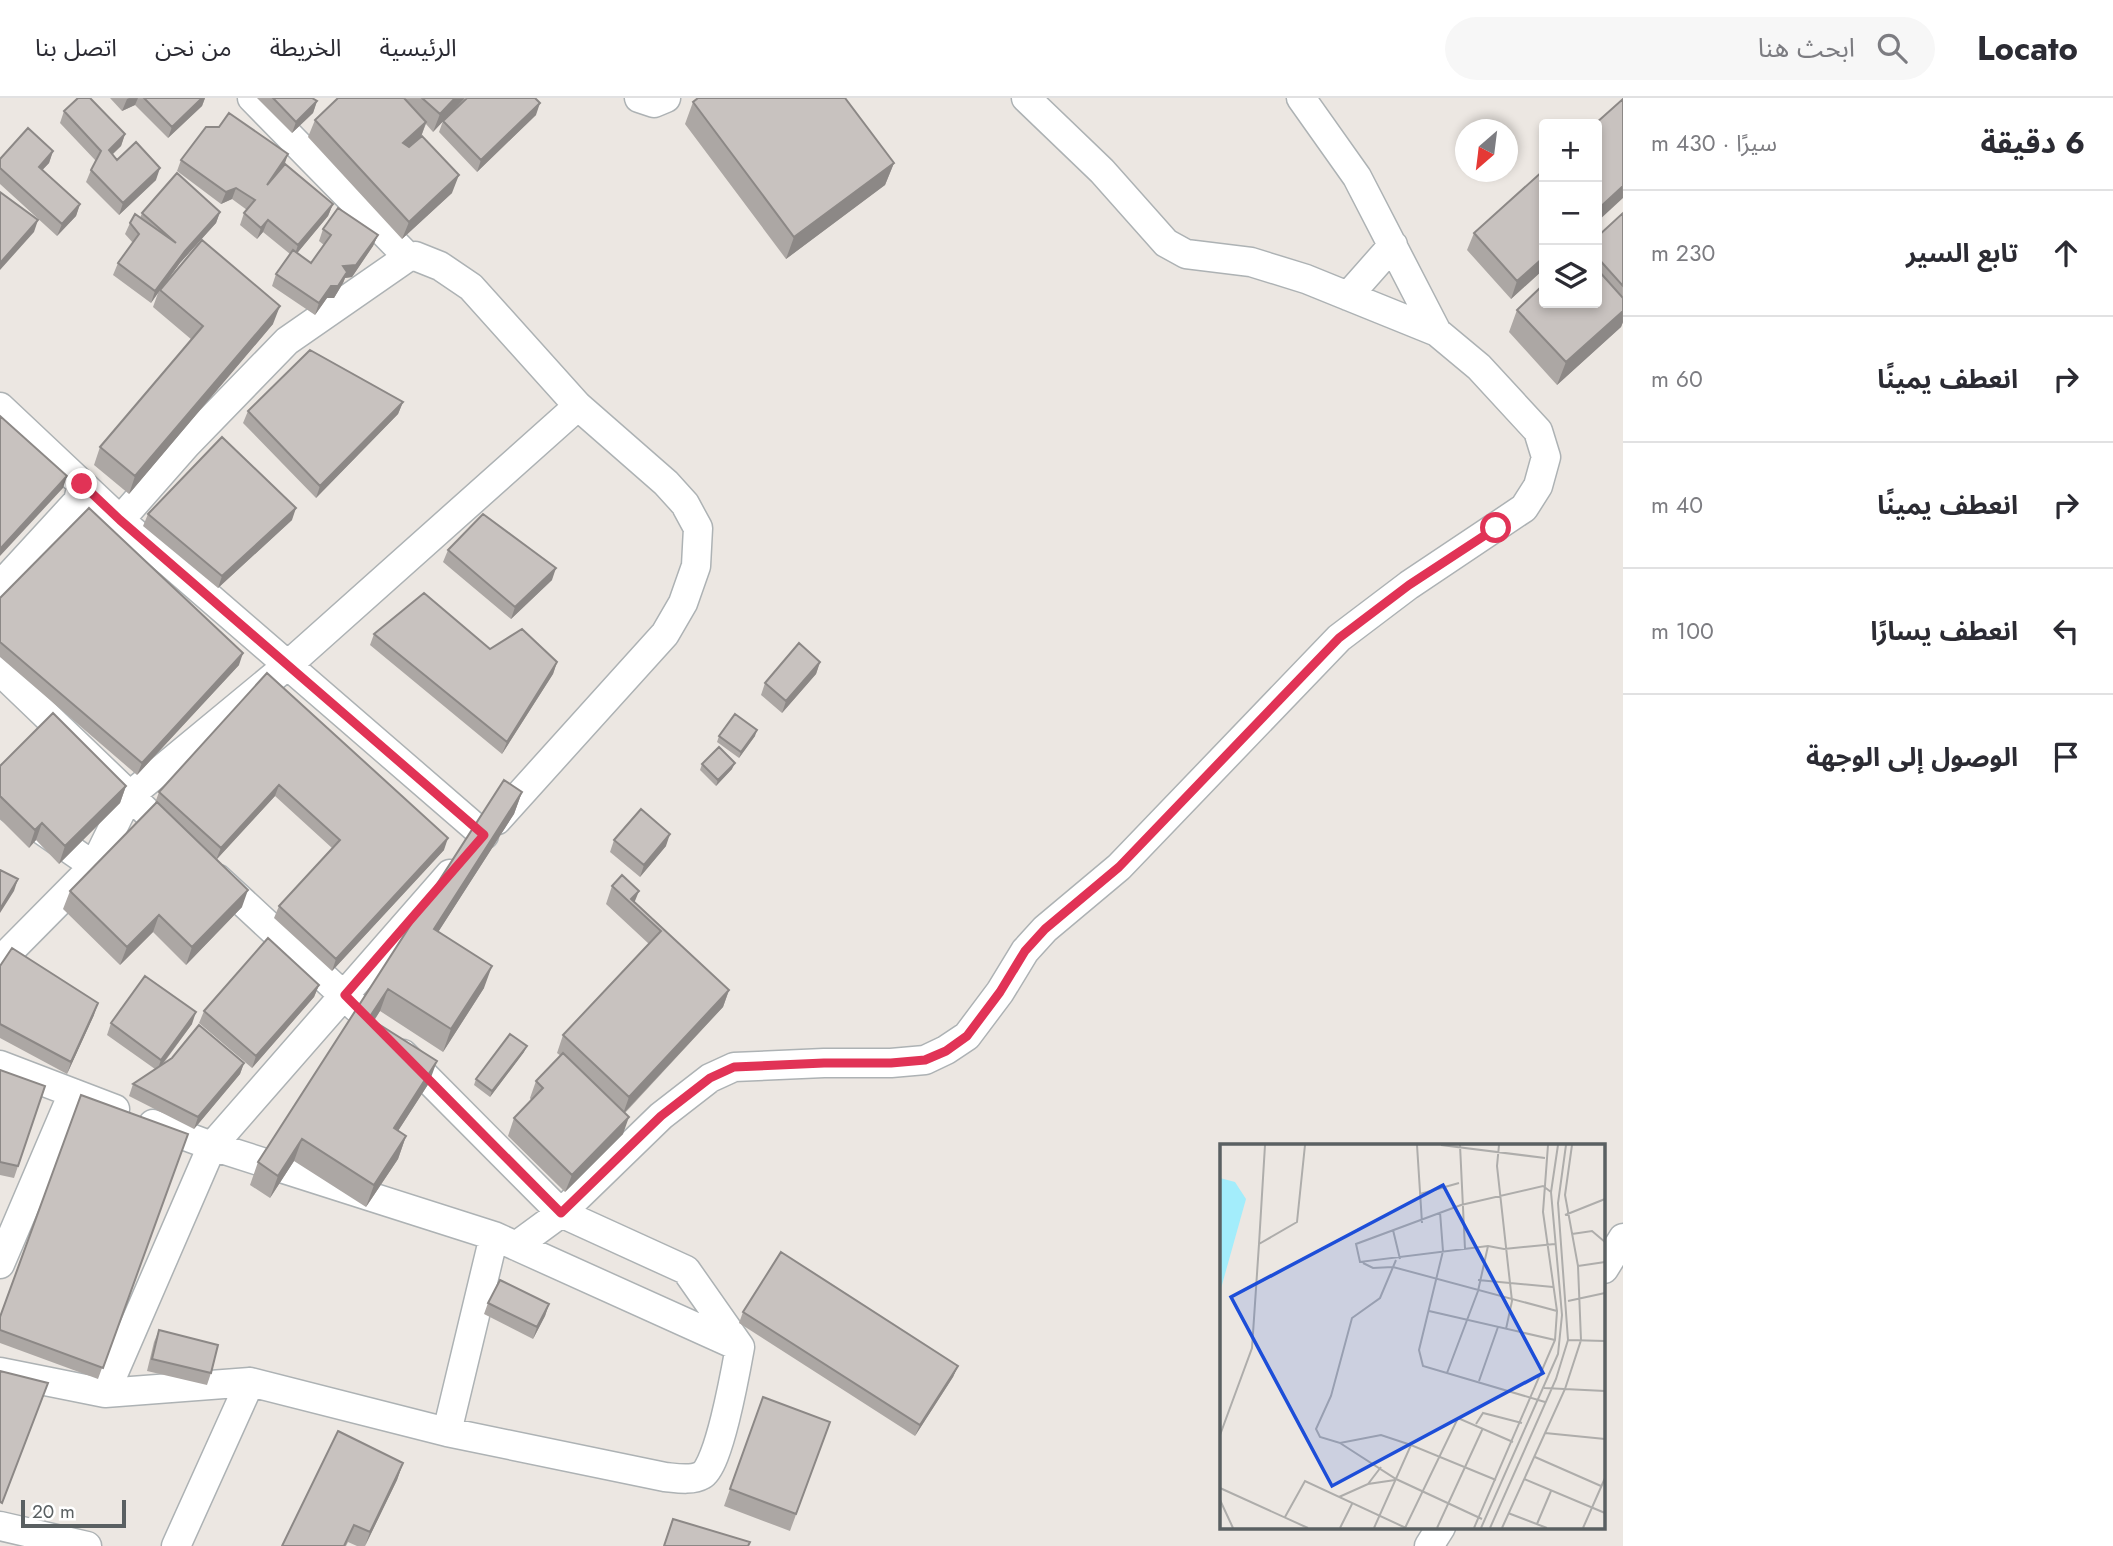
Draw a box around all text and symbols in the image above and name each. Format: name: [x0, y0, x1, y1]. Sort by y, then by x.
search box: [1445, 17, 1935, 80]
text: Locato: [1977, 25, 2078, 72]
text: ابحث هنا: [1758, 29, 1855, 67]
icon: search: [1873, 29, 1911, 67]
text: اتصل بنا: [35, 30, 117, 65]
text: من نحن: [155, 30, 232, 65]
text: الخريطة: [270, 30, 342, 65]
text: الرئيسية: [380, 30, 457, 65]
north arrow: [1455, 119, 1518, 182]
map controls: [1539, 119, 1602, 308]
button: +: [1539, 119, 1602, 182]
text: 6 دقيقة: [1980, 121, 2085, 164]
text: سيرًا · 430 m: [1651, 126, 1777, 160]
button: −: [1539, 182, 1602, 245]
text: تابع السير: [1906, 234, 2018, 272]
icon: ahead: [2047, 234, 2085, 272]
text: 230 m: [1651, 236, 1715, 270]
button: layers: [1539, 245, 1602, 308]
text: انعطف يمينًا: [1877, 360, 2018, 398]
icon: right: [2047, 360, 2085, 398]
text: 60 m: [1651, 362, 1703, 396]
route end: [66, 468, 97, 499]
text: انعطف يمينًا: [1877, 486, 2018, 524]
icon: right: [2047, 486, 2085, 524]
text: 40 m: [1651, 488, 1703, 522]
route start: [1480, 512, 1511, 543]
text: انعطف يسارًا: [1871, 612, 2018, 650]
icon: left: [2047, 612, 2085, 650]
text: 100 m: [1651, 614, 1714, 648]
text: الوصول إلى الوجهة: [1806, 738, 2018, 776]
icon: arrive: [2047, 738, 2085, 776]
inset map: [1220, 1144, 1605, 1528]
scale bar: [21, 1497, 126, 1529]
text: 20 m: [32, 1498, 75, 1525]

